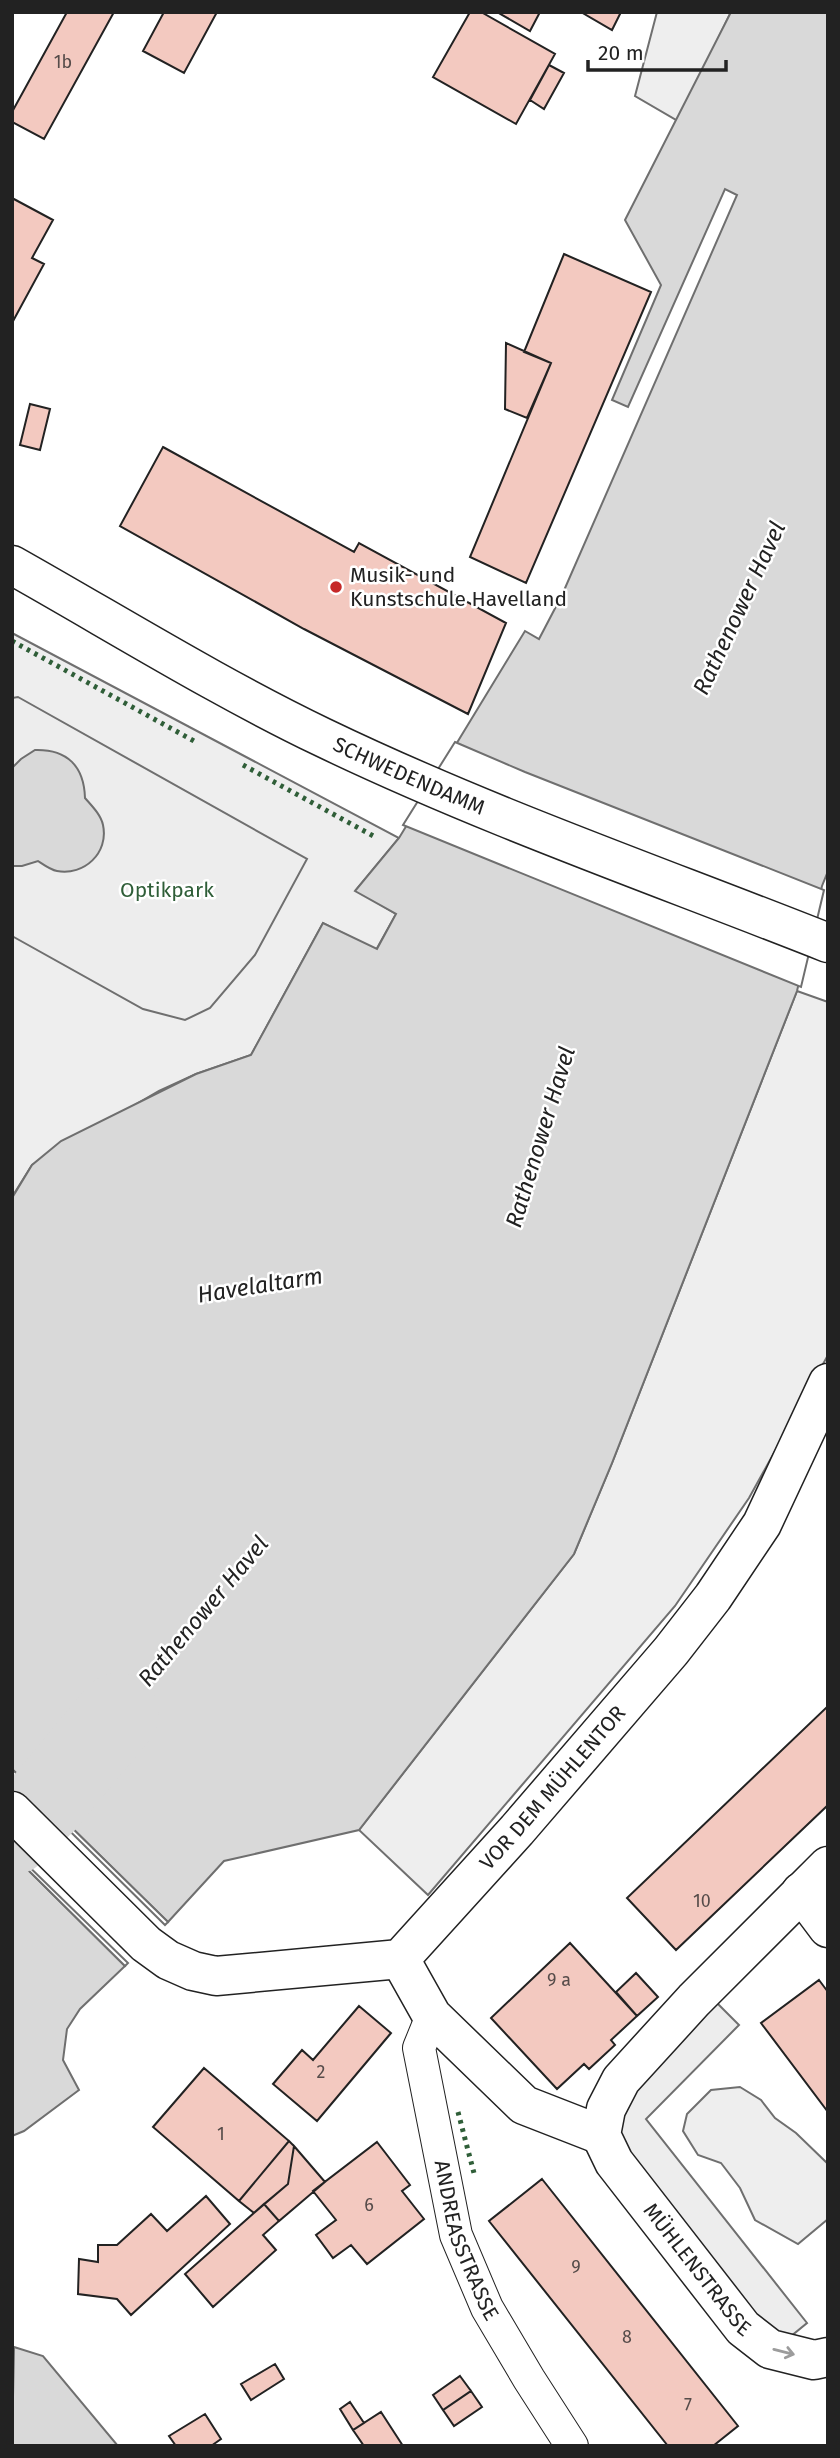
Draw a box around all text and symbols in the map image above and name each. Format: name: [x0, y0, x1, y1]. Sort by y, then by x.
scale bar: [588, 28, 726, 72]
text: 20 m: [598, 40, 644, 66]
house number: 1b: [54, 51, 72, 73]
water label: Rathenower Havel: [687, 517, 791, 699]
place label: Musik- und Kunstschule Havelland: [350, 562, 567, 612]
marker: Musik- und Kunstschule Havelland: [328, 579, 344, 595]
street label: SCHWEDENDAMM: [329, 731, 489, 821]
park label: Optikpark: [120, 877, 214, 903]
water label: Rathenower Havel: [499, 1043, 581, 1231]
water label: Havelaltarm: [195, 1261, 325, 1309]
water label: Rathenower Havel: [132, 1530, 274, 1692]
street label: VOR DEM MÜHLENTOR: [474, 1700, 631, 1875]
house number: 10: [693, 1890, 711, 1912]
house number: 9 a: [547, 1969, 571, 1991]
house number: 2: [317, 2061, 326, 2083]
house number: 1: [217, 2123, 225, 2145]
street label: ANDREASSTRASSE: [428, 2158, 504, 2325]
house number: 6: [364, 2194, 374, 2216]
street label: MÜHLENSTRASSE: [638, 2198, 756, 2342]
house number: 9: [571, 2256, 581, 2278]
house number: 8: [622, 2326, 632, 2348]
one-way arrow: [773, 2347, 795, 2360]
house number: 7: [684, 2394, 692, 2416]

